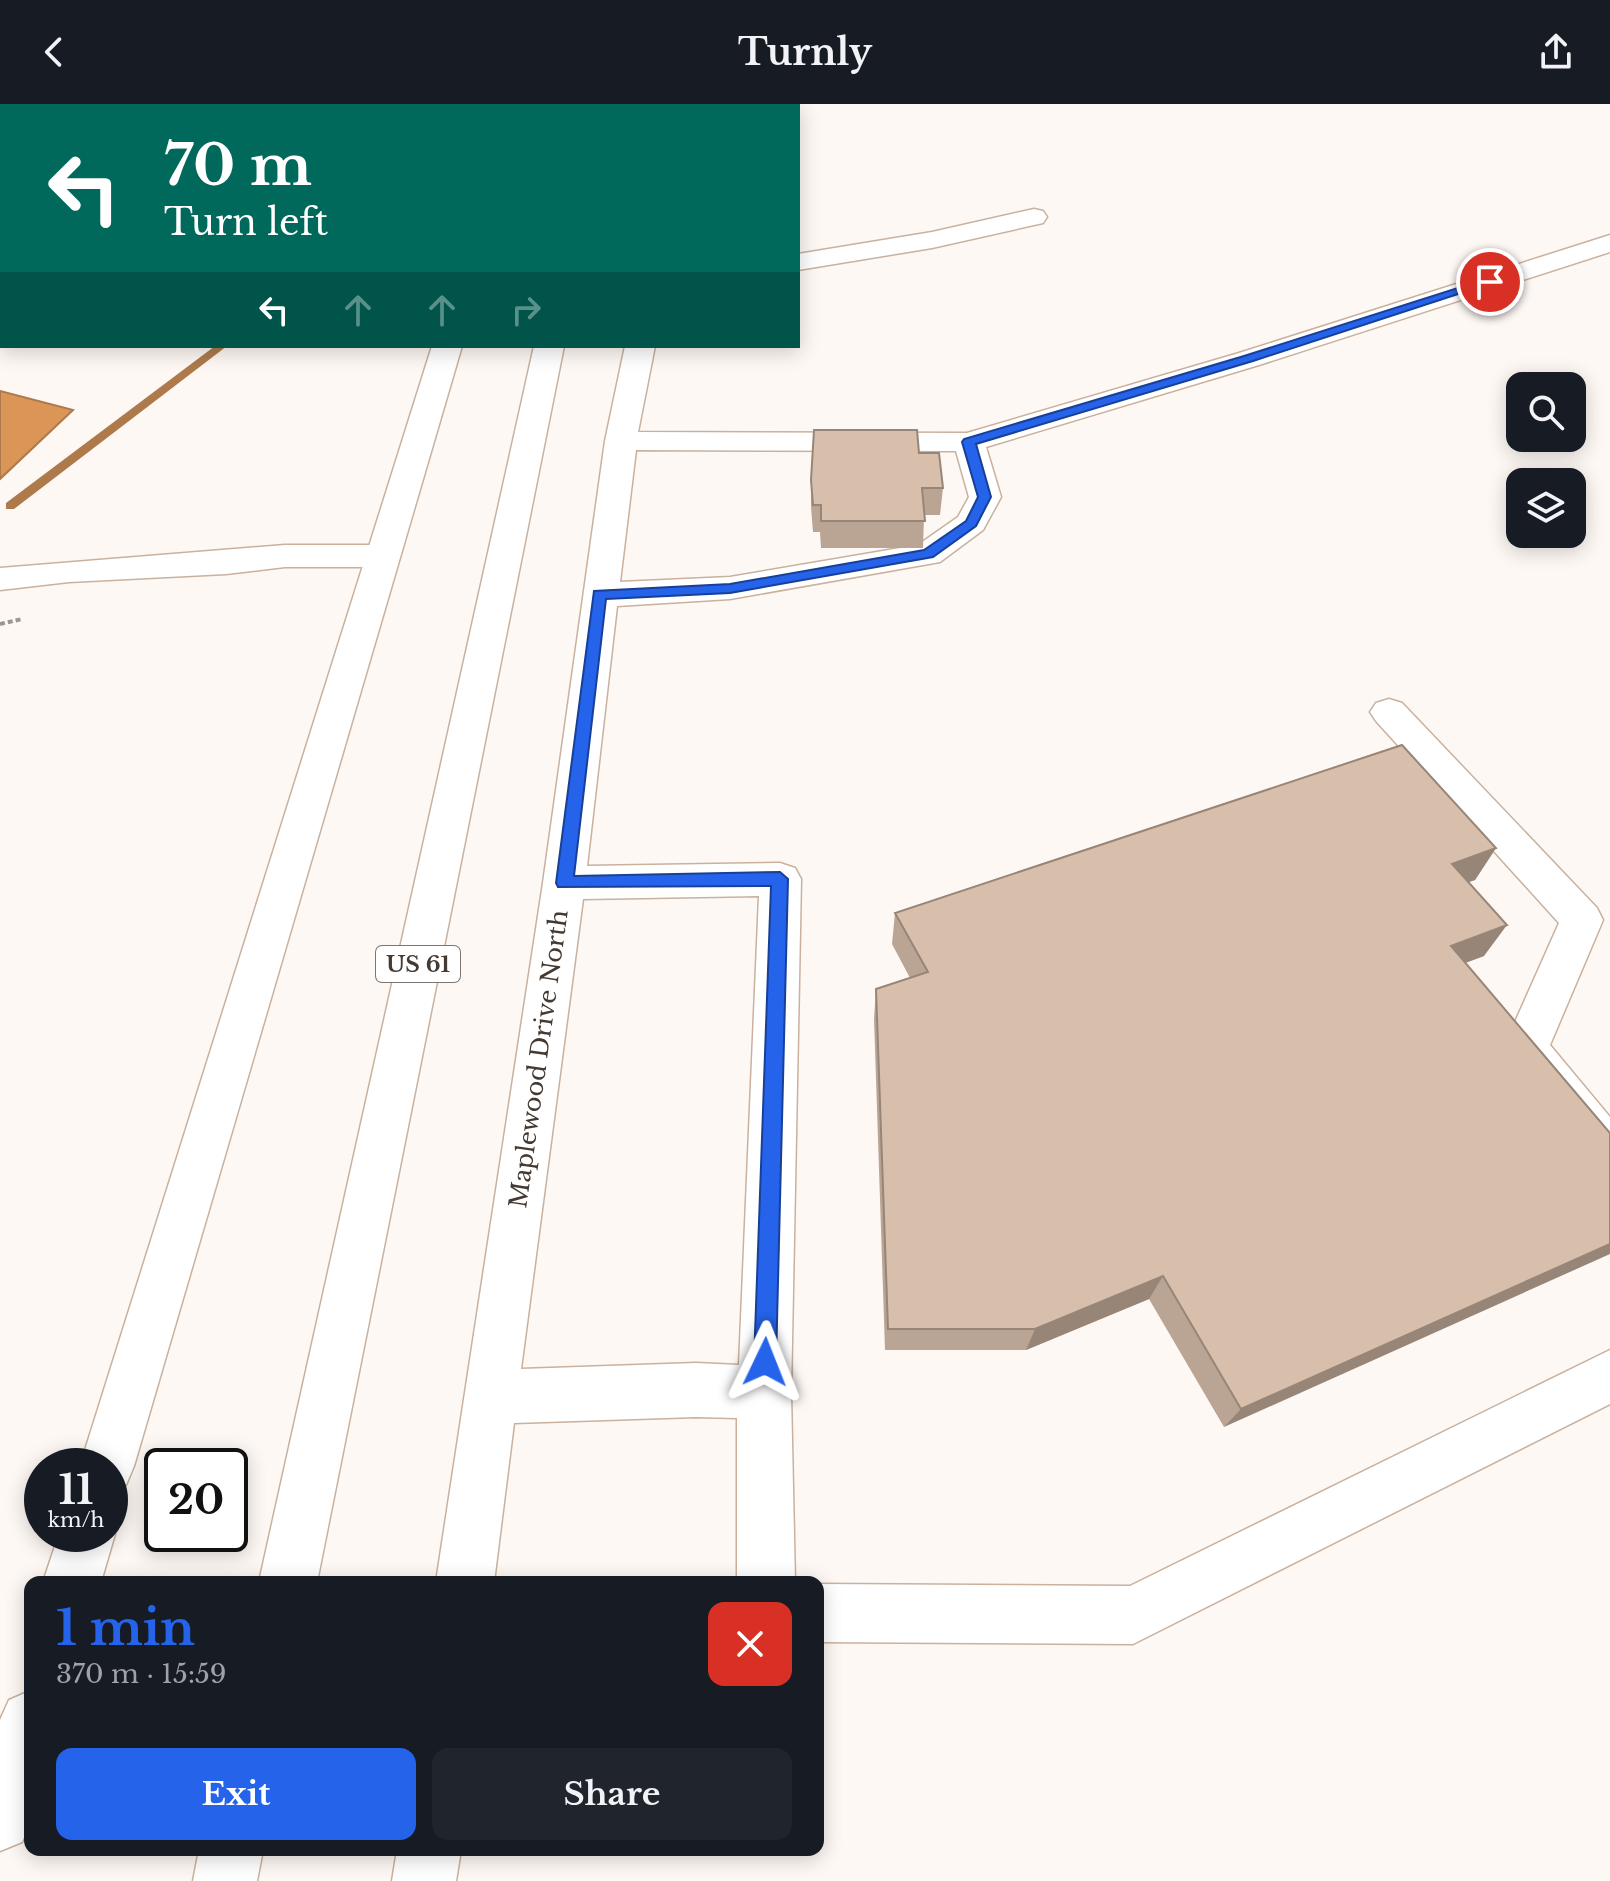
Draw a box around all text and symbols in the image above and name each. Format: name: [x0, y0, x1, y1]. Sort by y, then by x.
icon: back: [32, 30, 76, 74]
text: Turnly: [738, 30, 872, 75]
icon: share: [1534, 30, 1578, 74]
text: 70 m: [164, 131, 312, 200]
icon: left: [32, 136, 136, 240]
text: Turn left: [164, 200, 328, 245]
pin: [1456, 248, 1524, 316]
icon: arrive: [1468, 260, 1512, 304]
icon: left: [252, 288, 296, 332]
icon: ahead: [336, 288, 380, 332]
icon: ahead: [420, 288, 464, 332]
icon: right: [504, 288, 548, 332]
map controls: [1506, 372, 1586, 548]
button: search: [1506, 372, 1586, 452]
button: layers: [1506, 468, 1586, 548]
street label: Maplewood Drive North: [503, 908, 574, 1210]
road number: US 61: [376, 946, 460, 982]
position arrow: [723, 1320, 807, 1404]
speed limit sign: 20: [144, 1448, 248, 1552]
text: 11: [59, 1465, 93, 1515]
text: km/h: [48, 1508, 104, 1532]
text: 1 min: [56, 1598, 195, 1658]
button: close: [708, 1602, 792, 1686]
text: 370 m · 15:59: [56, 1658, 227, 1690]
button: Exit: [56, 1748, 416, 1840]
button: Share: [432, 1748, 792, 1840]

